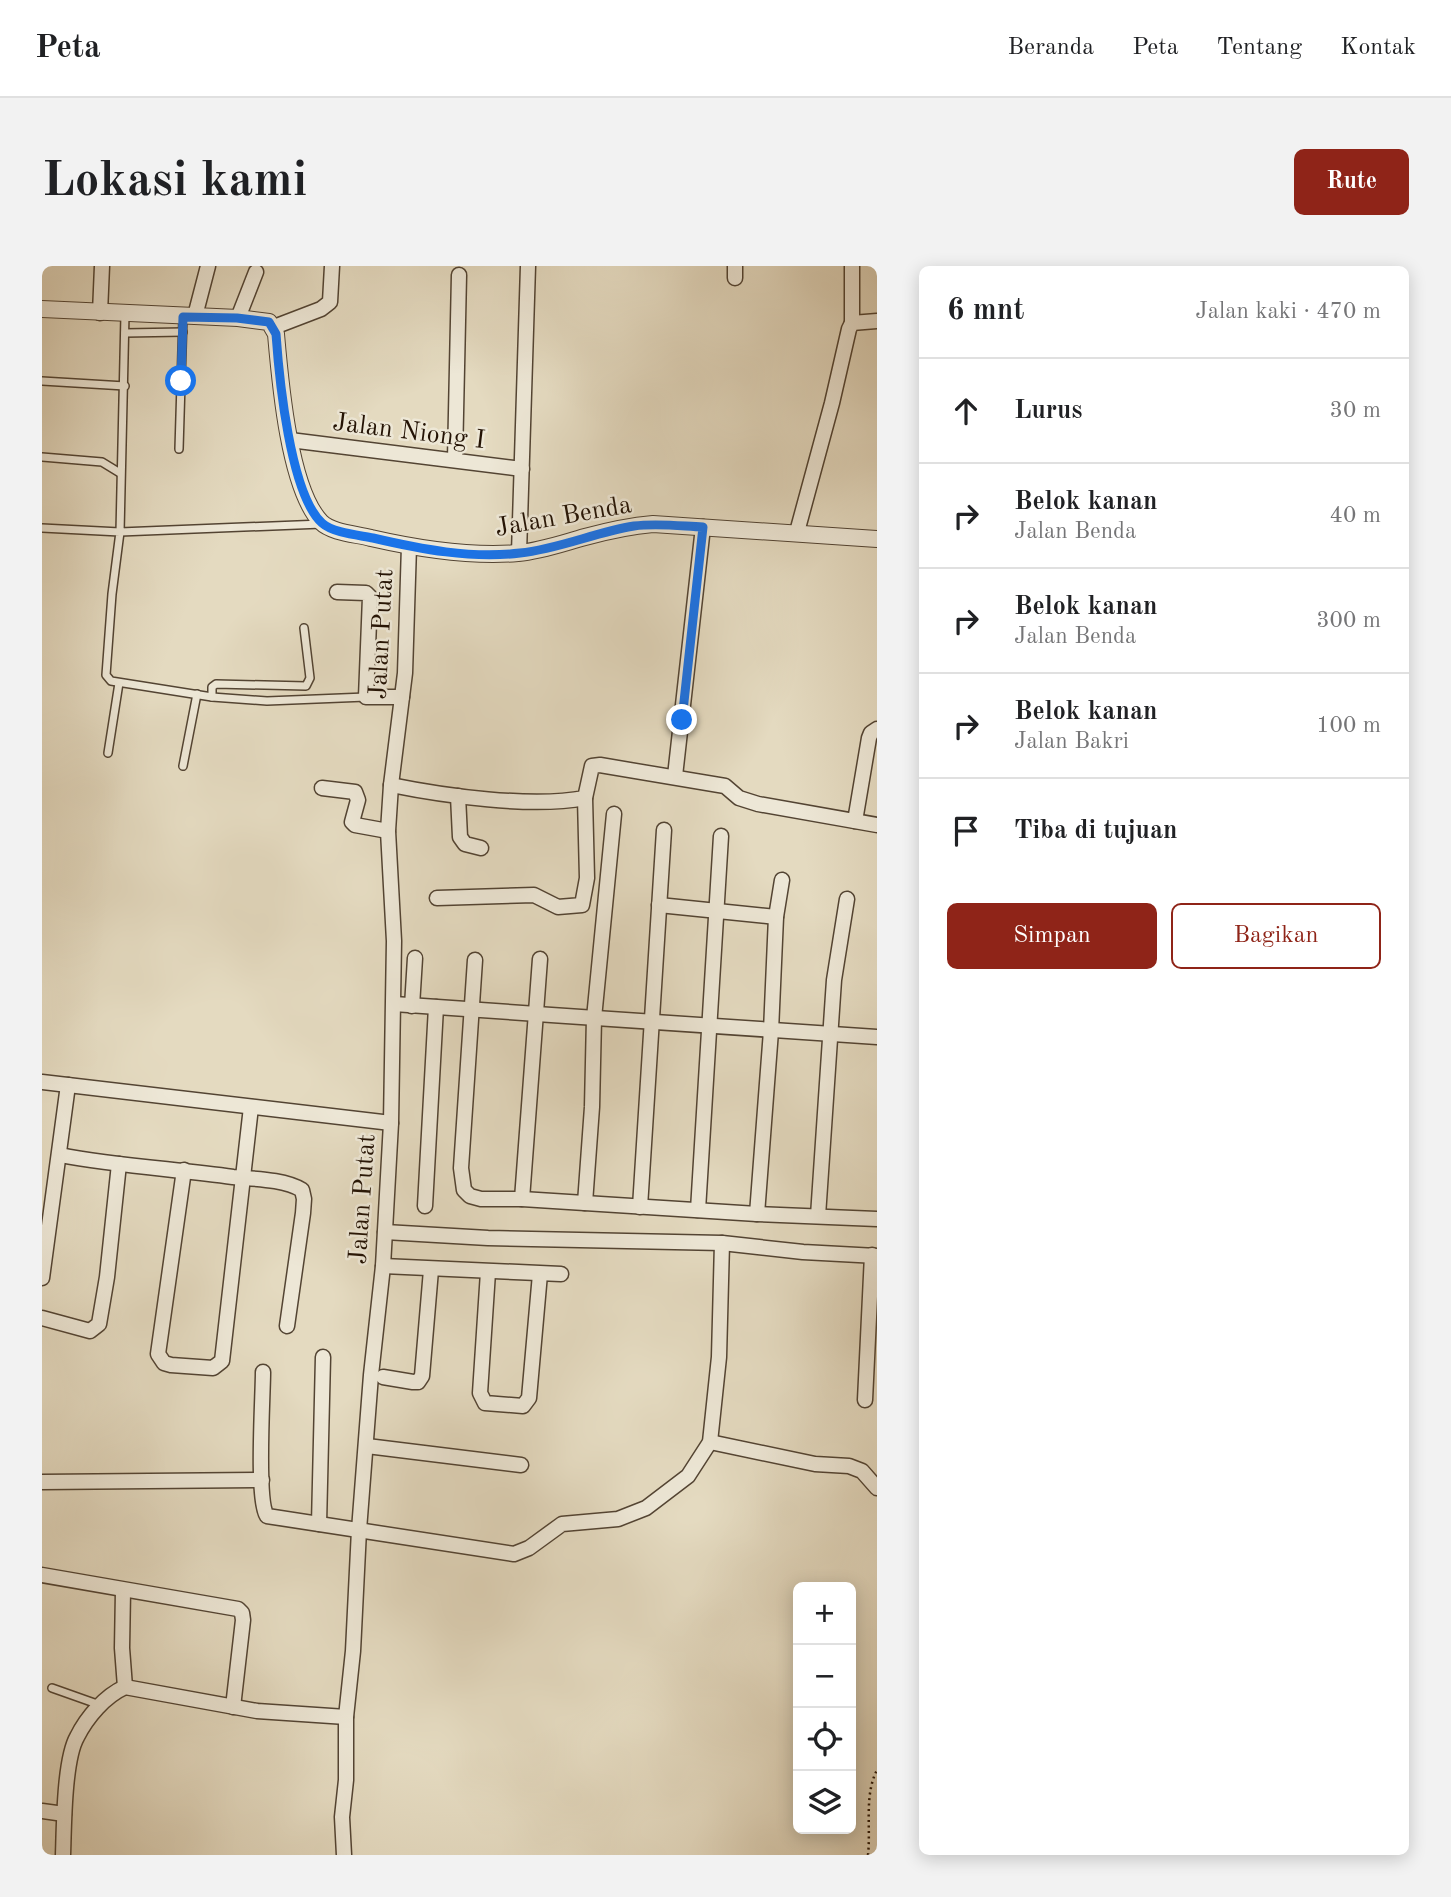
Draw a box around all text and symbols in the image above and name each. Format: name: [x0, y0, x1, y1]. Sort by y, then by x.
text: Peta: [35, 32, 101, 65]
text: Beranda: [1008, 36, 1094, 60]
text: Peta: [1132, 36, 1179, 60]
text: Tentang: [1217, 36, 1302, 60]
text: Kontak: [1340, 36, 1416, 60]
button: Rute: [1294, 149, 1409, 215]
text: Lokasi kami: [42, 158, 307, 207]
text: 6 mnt: [947, 296, 1024, 326]
text: Jalan kaki · 470 m: [1195, 300, 1381, 323]
route start: [165, 365, 196, 396]
icon: ahead: [947, 392, 985, 430]
text: Lurus: [1014, 398, 1082, 424]
text: 30 m: [1330, 399, 1381, 422]
street label: Jalan Niong I: [331, 410, 487, 454]
text: Belok kanan: [1014, 489, 1158, 515]
street label: Jalan Benda: [493, 492, 634, 542]
icon: right: [947, 497, 985, 535]
text: 40 m: [1330, 504, 1381, 527]
text: Jalan Benda: [1014, 520, 1136, 543]
street label: Jalan Putat: [366, 568, 398, 700]
text: Belok kanan: [1014, 594, 1158, 620]
icon: right: [947, 602, 985, 640]
text: 300 m: [1316, 609, 1381, 632]
text: Jalan Benda: [1014, 625, 1136, 648]
text: Belok kanan: [1014, 699, 1158, 725]
route end: [666, 704, 697, 735]
icon: right: [947, 707, 985, 745]
text: 100 m: [1316, 714, 1381, 737]
text: Jalan Bakri: [1014, 730, 1129, 753]
icon: arrive: [947, 812, 985, 850]
text: Tiba di tujuan: [1014, 818, 1178, 844]
button: Simpan: [947, 903, 1157, 969]
button: Bagikan: [1171, 903, 1381, 969]
street label: Jalan Putat: [345, 1133, 381, 1265]
map controls: [793, 1582, 856, 1834]
button: +: [793, 1582, 856, 1645]
button: −: [793, 1645, 856, 1708]
button: locate: [793, 1708, 856, 1771]
button: layers: [793, 1771, 856, 1834]

